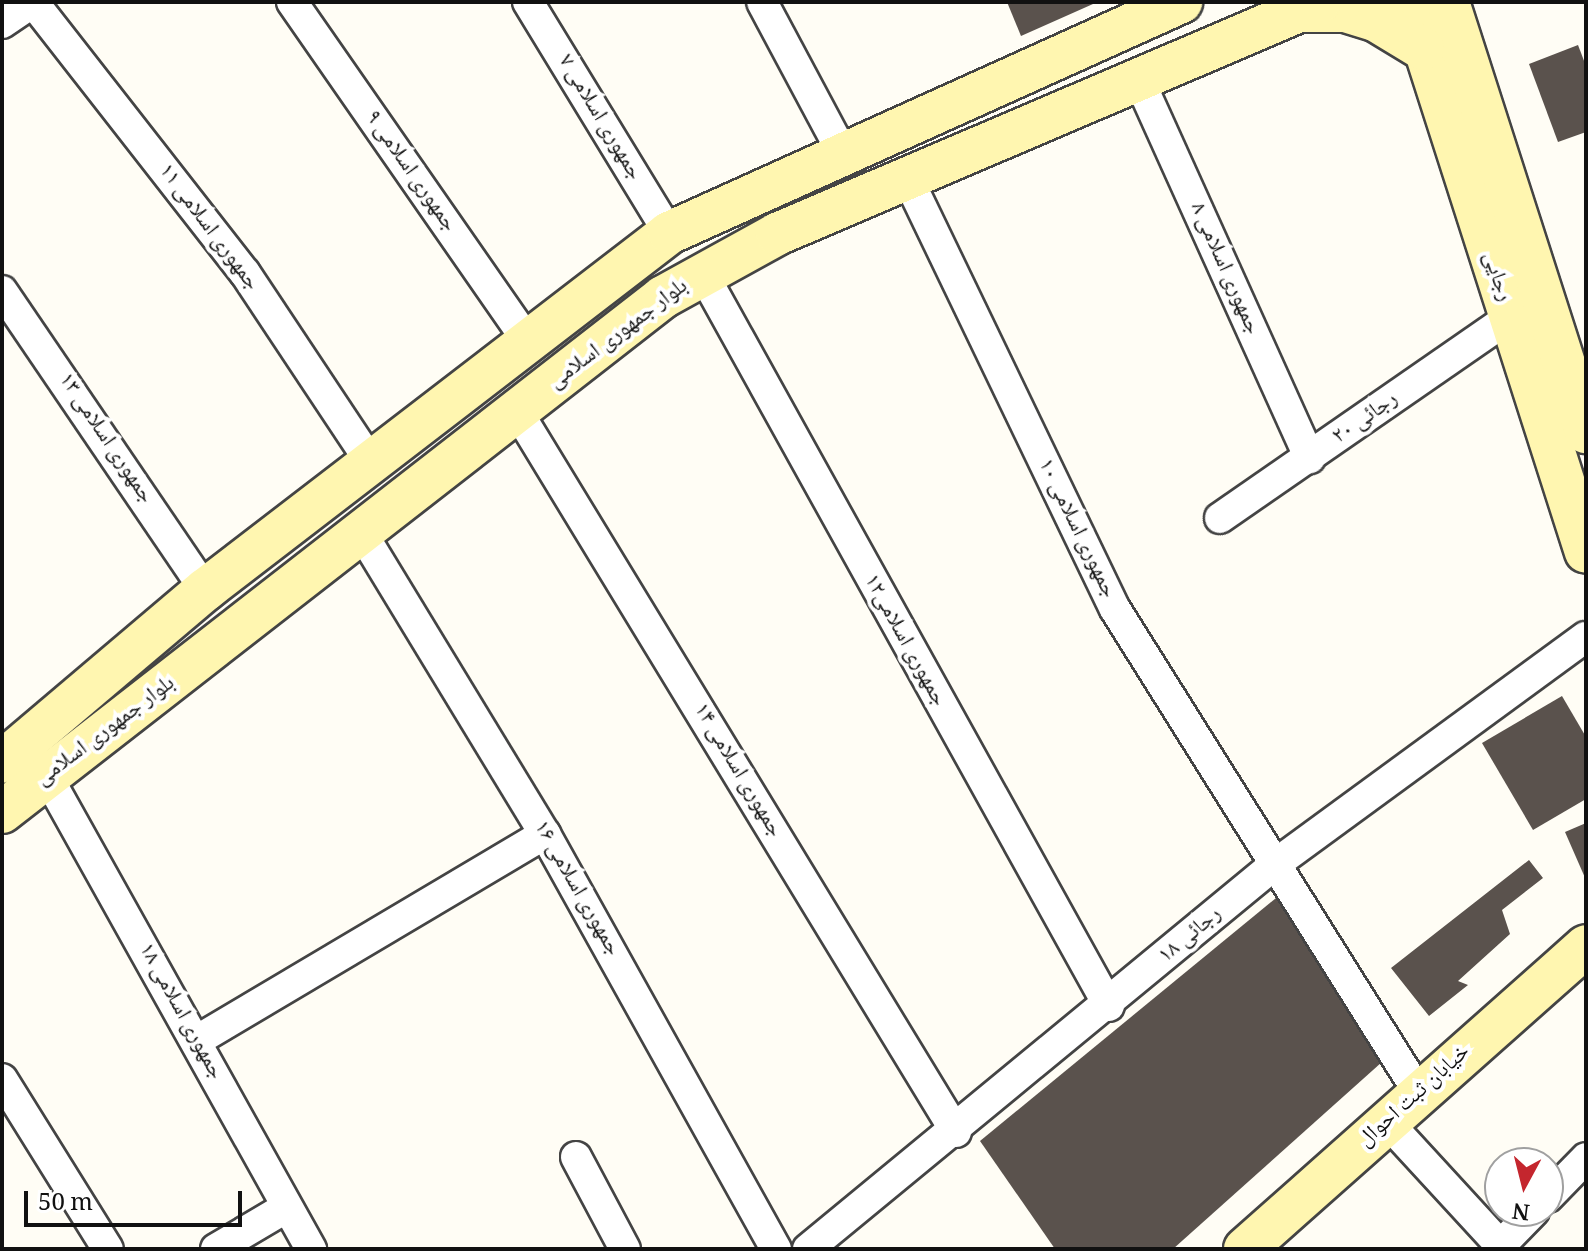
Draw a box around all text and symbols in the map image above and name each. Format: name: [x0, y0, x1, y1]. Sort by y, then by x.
street label: جمهوری اسلامی ۷: [551, 50, 647, 186]
street label: جمهوری اسلامی ۹: [359, 106, 461, 238]
street label: جمهوری اسلامی ۱۱: [152, 160, 264, 296]
street label: جمهوری اسلامی ۸: [1183, 199, 1265, 339]
street label: رجایی: [1476, 249, 1516, 305]
street label: بلوار جمهوری اسلامی: [544, 274, 694, 396]
street label: جمهوری اسلامی ۱۳: [52, 369, 158, 509]
street label: رجائی ۲۰: [1328, 387, 1404, 451]
street label: جمهوری اسلامی ۱۰: [1031, 455, 1121, 603]
street label: جمهوری اسلامی۱۲: [857, 570, 951, 712]
street label: بلوار جمهوری اسلامی: [31, 671, 181, 793]
street label: جمهوری اسلامی ۱۴: [687, 699, 787, 843]
street label: جمهوری اسلامی ۱۶: [527, 817, 625, 961]
street label: رجائی ۱۸: [1154, 902, 1228, 970]
street label: جمهوری اسلامی ۱۸: [132, 939, 228, 1085]
street label: خیابان ثبت احوال: [1354, 1040, 1476, 1154]
north arrow: [1484, 1147, 1564, 1227]
scale bar: [28, 1175, 246, 1225]
text: 50 m: [38, 1184, 93, 1225]
text: N: [1510, 1189, 1532, 1229]

